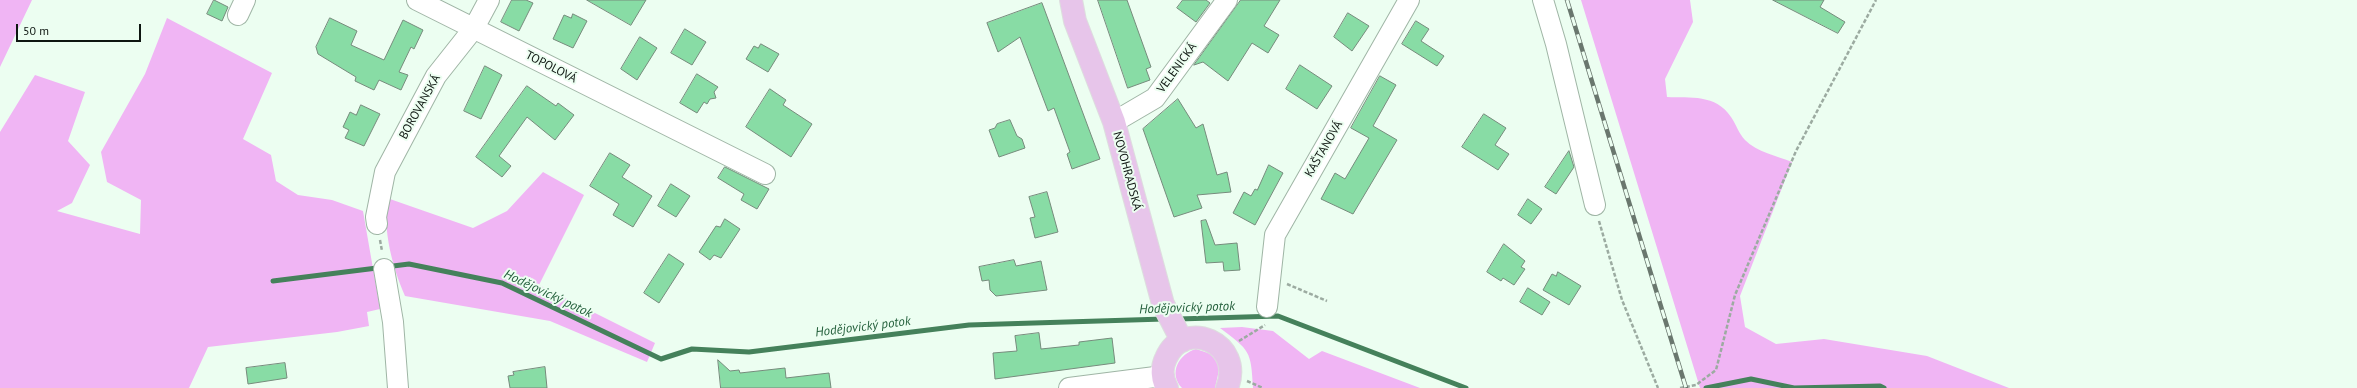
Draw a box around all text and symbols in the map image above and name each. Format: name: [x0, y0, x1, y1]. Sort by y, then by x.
scale bar: [18, 16, 143, 42]
text: 50 m: [23, 23, 49, 38]
street label: VELENICKÁ: [1154, 40, 1200, 96]
street label: TOPOLOVÁ: [523, 48, 579, 86]
street label: BOROVANSKÁ: [396, 72, 444, 142]
street label: KAŠTANOVÁ: [1302, 118, 1346, 180]
street label: NOVOHRADSKÁ: [1110, 130, 1144, 212]
water label: Hodějovický potok: [501, 267, 595, 321]
water label: Hodějovický potok: [1139, 299, 1235, 317]
water label: Hodějovický potok: [814, 313, 912, 341]

